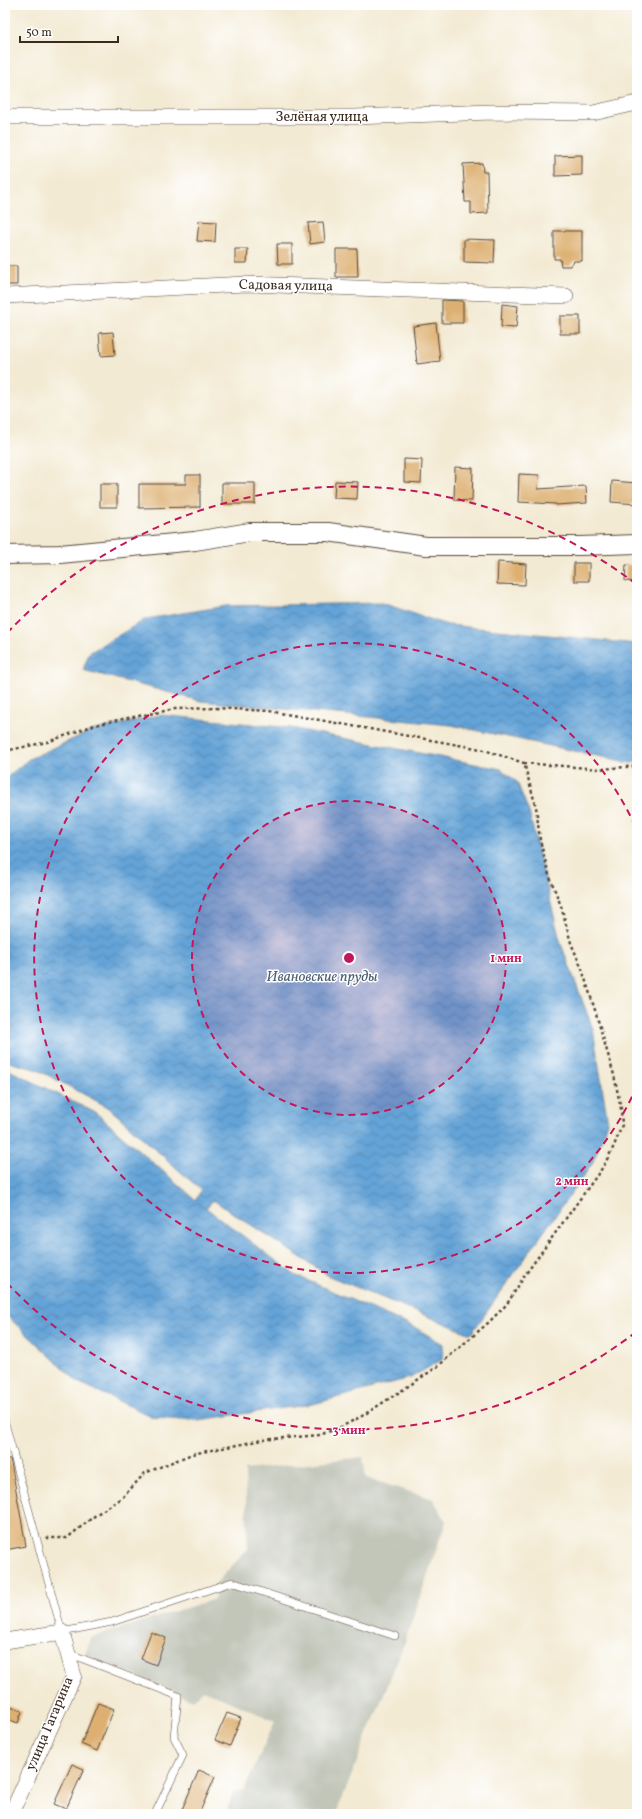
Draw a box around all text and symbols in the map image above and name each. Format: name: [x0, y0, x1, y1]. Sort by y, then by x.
scale bar: [20, 18, 118, 44]
text: 50 m: [26, 25, 52, 41]
street label: Зелёная улица: [275, 108, 369, 127]
street label: Садовая улица: [239, 276, 333, 296]
centre of rings: [342, 951, 356, 965]
text: 1 мин: [490, 951, 522, 967]
water label: Ивановские пруды: [266, 967, 378, 988]
text: 2 мин: [555, 1174, 589, 1190]
text: 3 мин: [332, 1423, 366, 1439]
street label: улица Гагарина: [22, 1674, 78, 1774]

